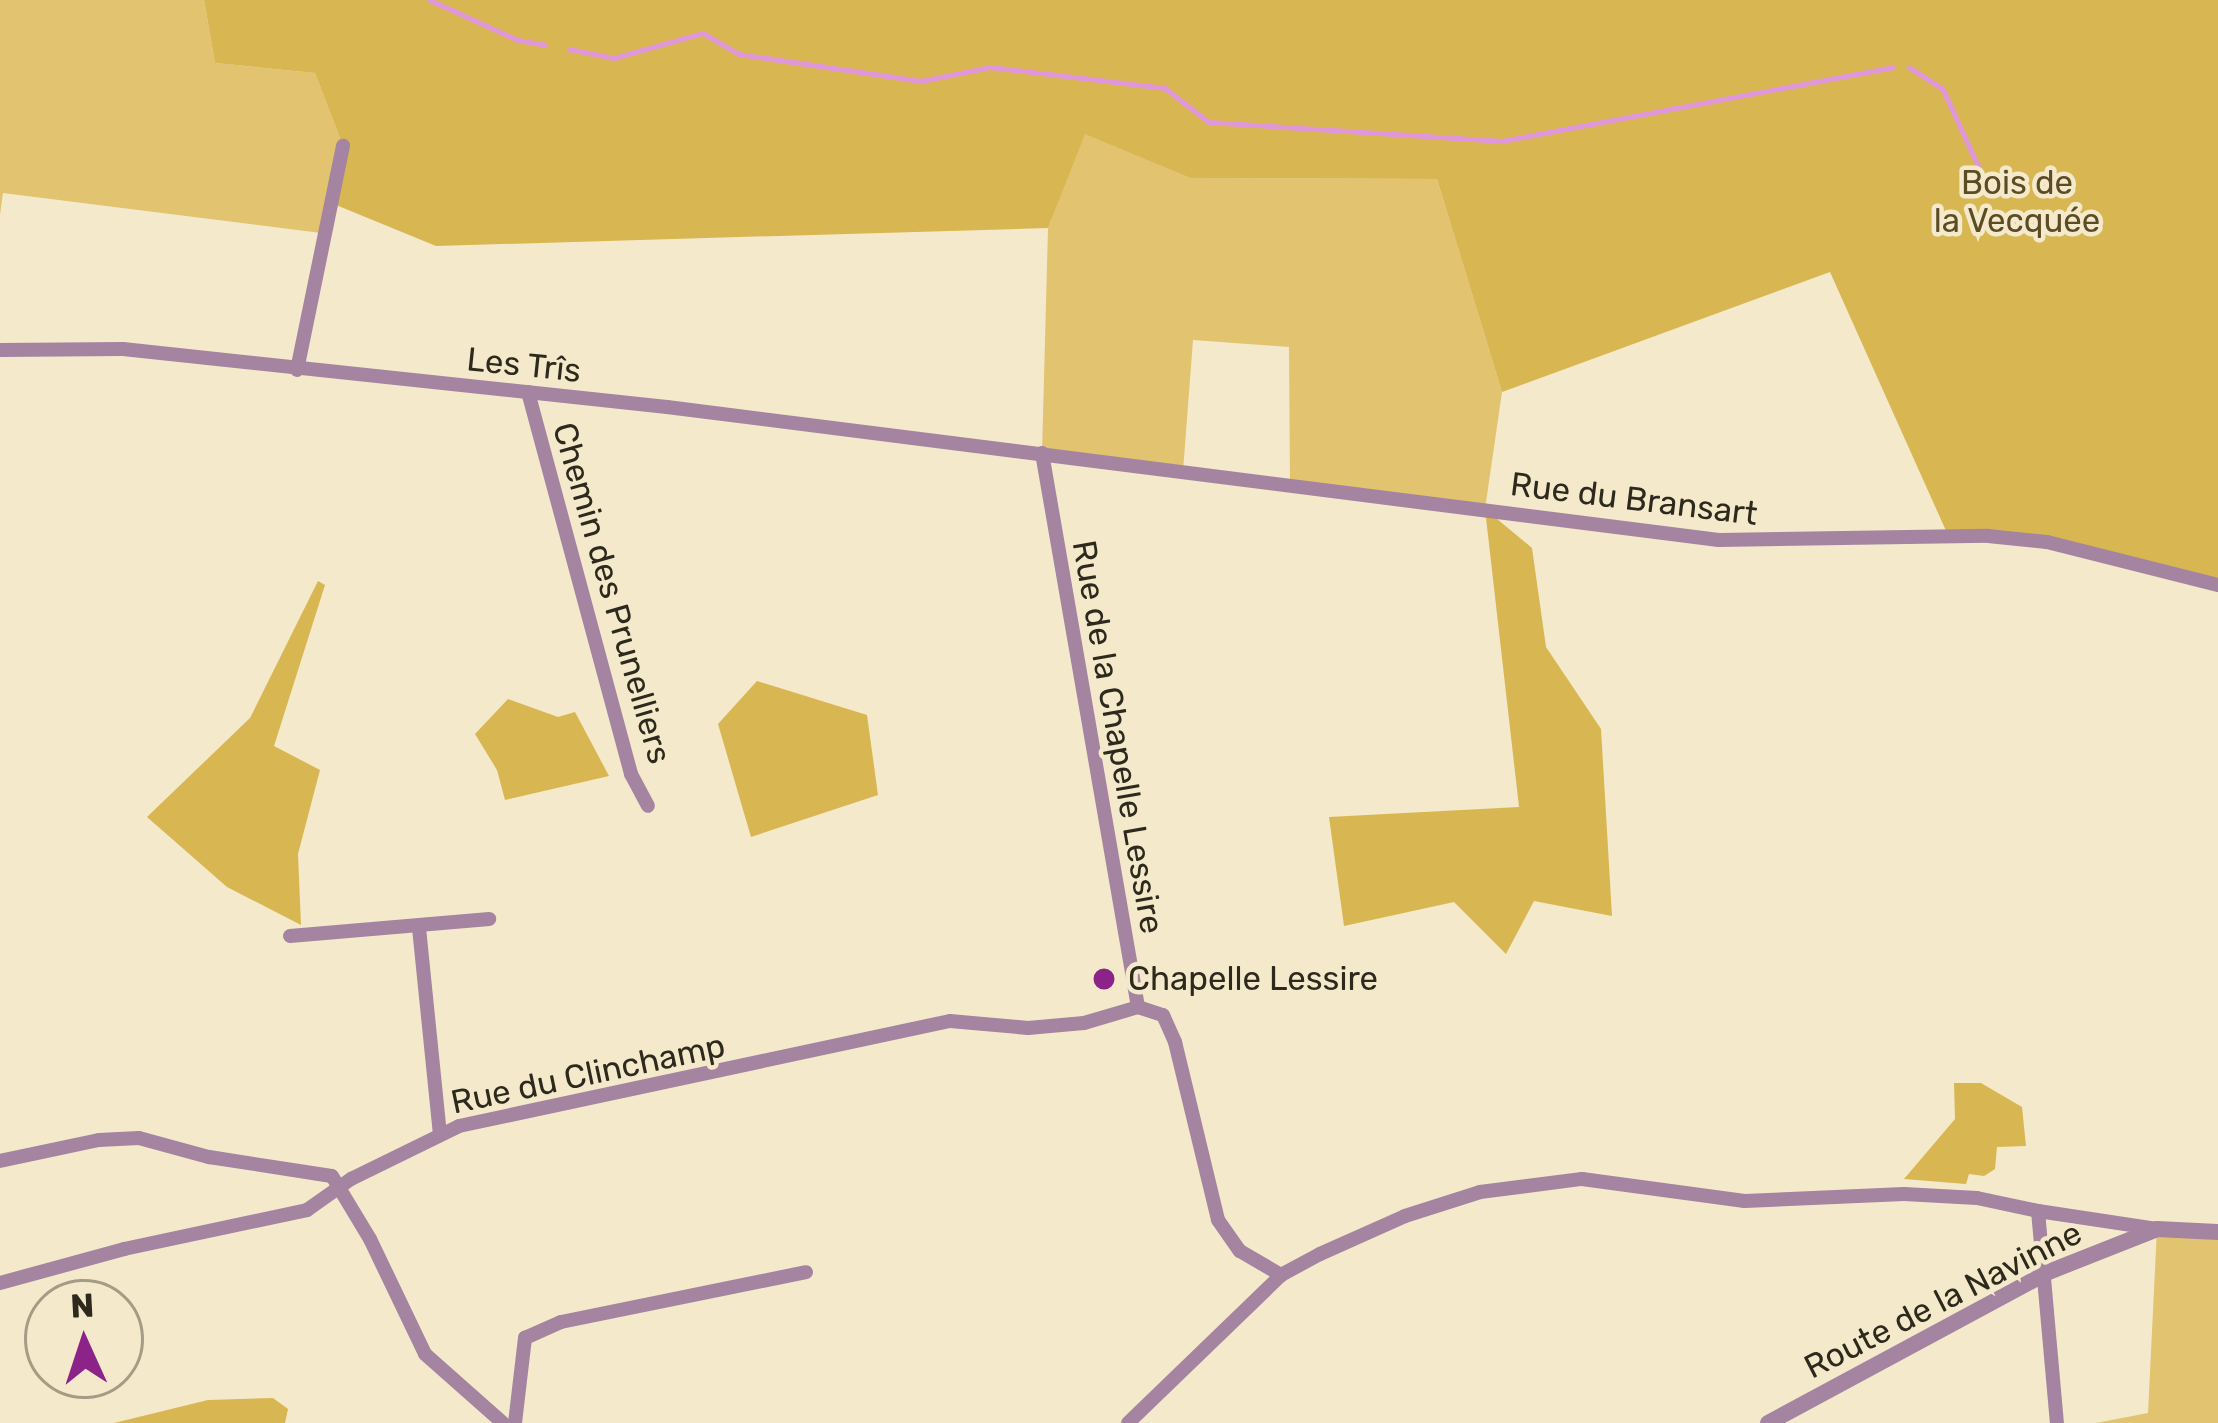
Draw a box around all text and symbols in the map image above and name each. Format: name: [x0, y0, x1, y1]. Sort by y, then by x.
park label: Bois de la Vecquée: [1933, 163, 2101, 241]
street label: Les Trîs: [465, 339, 583, 391]
street label: Chemin des Prunelliers: [544, 418, 680, 768]
street label: Rue du Bransart: [1508, 464, 1760, 534]
street label: Rue de la Chapelle Lessire: [1064, 537, 1172, 937]
place label: Chapelle Lessire: [1128, 959, 1378, 999]
marker: Chapelle Lessire: [1091, 966, 1117, 992]
street label: Rue du Clinchamp: [447, 1026, 729, 1122]
street label: Route de la Navinne: [1798, 1213, 2088, 1387]
north arrow: [24, 1279, 144, 1399]
text: N: [69, 1285, 95, 1326]

